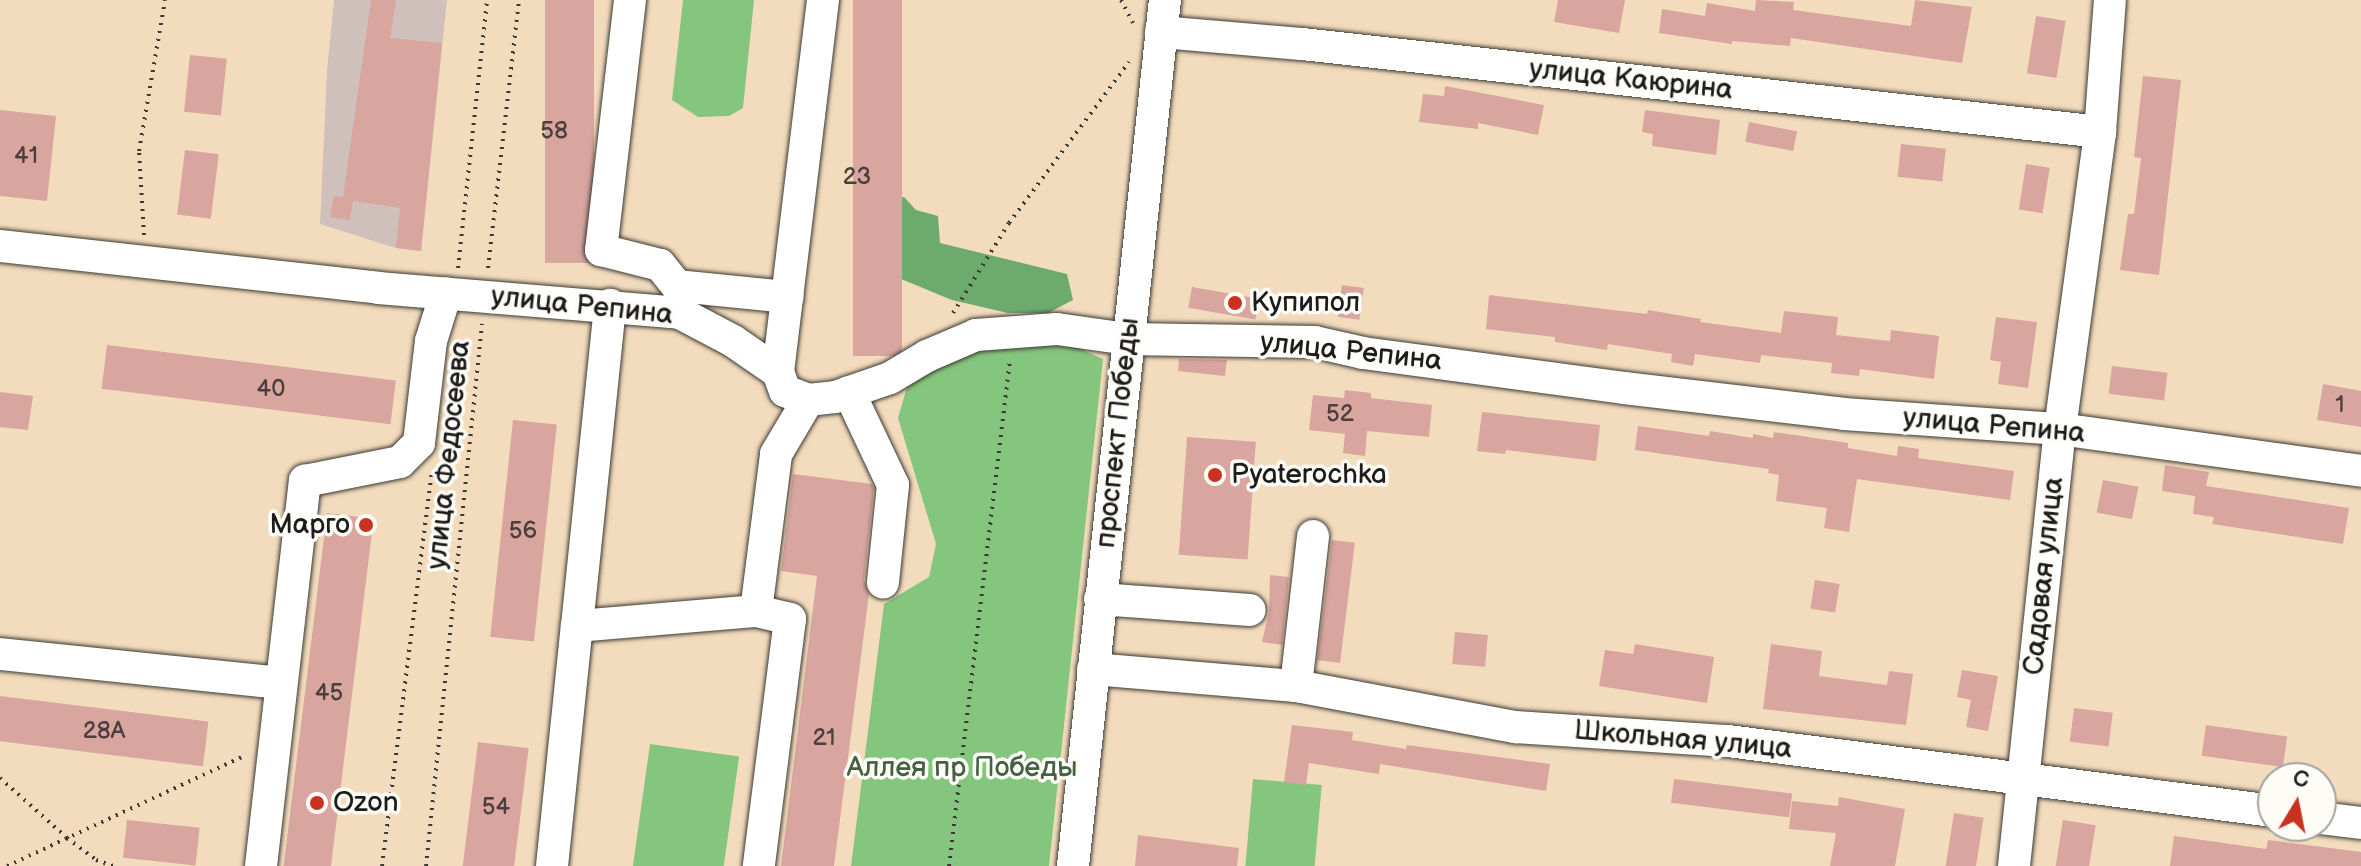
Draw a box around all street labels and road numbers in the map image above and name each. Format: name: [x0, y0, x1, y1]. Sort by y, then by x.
street label: улица Каюрина: [1528, 53, 1734, 107]
street label: улица Репина: [489, 280, 675, 332]
street label: проспект Победы: [1089, 316, 1147, 550]
street label: улица Репина: [1258, 326, 1444, 378]
street label: улица Федосеева: [420, 339, 478, 571]
street label: улица Репина: [1902, 401, 2086, 451]
street label: Садовая улица: [2017, 475, 2071, 677]
street label: Школьная улица: [1573, 714, 1793, 766]

